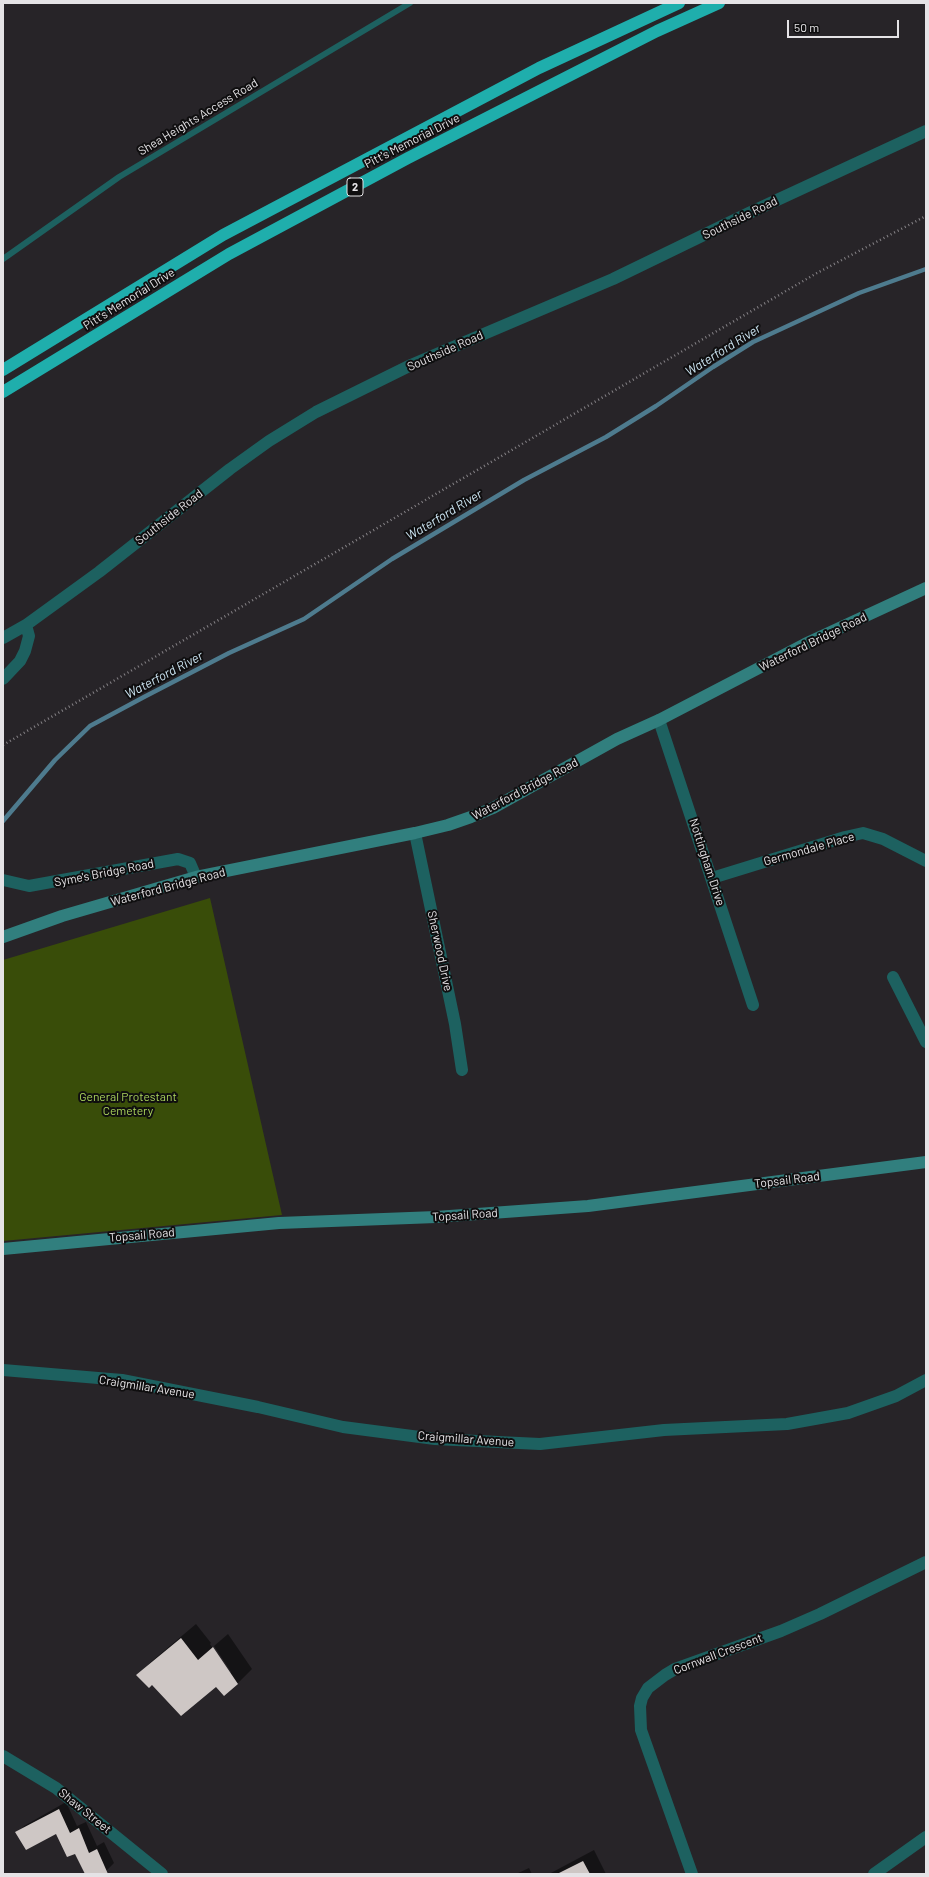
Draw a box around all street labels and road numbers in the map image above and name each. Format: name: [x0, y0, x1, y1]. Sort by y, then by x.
street label: Shea Heights Access Road: [136, 76, 260, 158]
street label: Pitt's Memorial Drive: [362, 111, 462, 171]
road number: 2: [347, 178, 363, 196]
street label: Southside Road: [700, 194, 780, 242]
street label: Pitt's Memorial Drive: [81, 265, 177, 333]
street label: Southside Road: [405, 328, 485, 374]
street label: Southside Road: [132, 486, 206, 548]
street label: Waterford Bridge Road: [757, 610, 869, 674]
street label: Waterford Bridge Road: [470, 755, 580, 823]
street label: Nottingham Drive: [686, 817, 728, 907]
street label: Germondale Place: [762, 829, 856, 869]
street label: Syme's Bridge Road: [53, 856, 155, 890]
street label: Waterford Bridge Road: [109, 865, 227, 909]
street label: Sherwood Drive: [424, 910, 456, 992]
street label: Topsail Road: [753, 1169, 821, 1191]
street label: Topsail Road: [432, 1206, 498, 1224]
street label: Topsail Road: [109, 1225, 175, 1245]
street label: Craigmillar Avenue: [98, 1372, 196, 1402]
street label: Craigmillar Avenue: [417, 1428, 515, 1450]
street label: Cornwall Crescent: [671, 1630, 765, 1678]
street label: Shaw Street: [56, 1785, 114, 1837]

